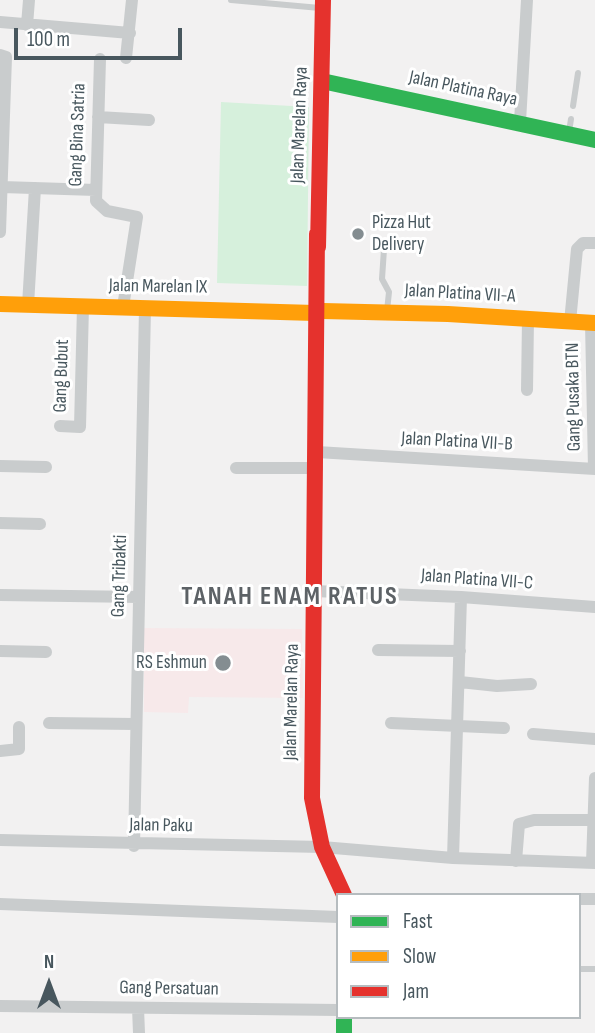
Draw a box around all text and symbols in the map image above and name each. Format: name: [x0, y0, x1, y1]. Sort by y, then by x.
scale bar: [18, 14, 186, 58]
text: 100 m: [27, 27, 70, 52]
street label: Jalan Marelan Raya: [287, 66, 313, 184]
street label: Jalan Platina Raya: [407, 66, 519, 112]
street label: Gang Bina Satria: [65, 83, 91, 187]
place label: Pizza Hut Delivery: [372, 212, 431, 256]
marker: Pizza Hut Delivery: [350, 226, 366, 242]
street label: Jalan Marelan IX: [109, 275, 207, 299]
street label: Jalan Platina VII-A: [404, 280, 516, 308]
street label: Gang Bubut: [49, 339, 75, 413]
street label: Gang Pusaka BTN: [562, 342, 586, 452]
street label: Jalan Platina VII-B: [401, 428, 513, 456]
street label: Gang Tribakti: [107, 534, 133, 618]
street label: Jalan Platina VII-C: [420, 565, 534, 595]
district label: TANAH ENAM RATUS: [183, 581, 397, 613]
street label: Jalan Marelan Raya: [280, 643, 304, 761]
place label: RS Eshmun: [136, 652, 207, 674]
marker: RS Eshmun: [213, 653, 233, 673]
street label: Jalan Paku: [129, 814, 193, 838]
legend: [336, 893, 581, 1019]
text: Fast: [403, 909, 433, 934]
text: Slow: [403, 944, 436, 969]
north arrow: [14, 949, 84, 1019]
text: N: [44, 951, 54, 974]
street label: Gang Persatuan: [119, 977, 219, 1001]
text: Jam: [403, 979, 429, 1004]

